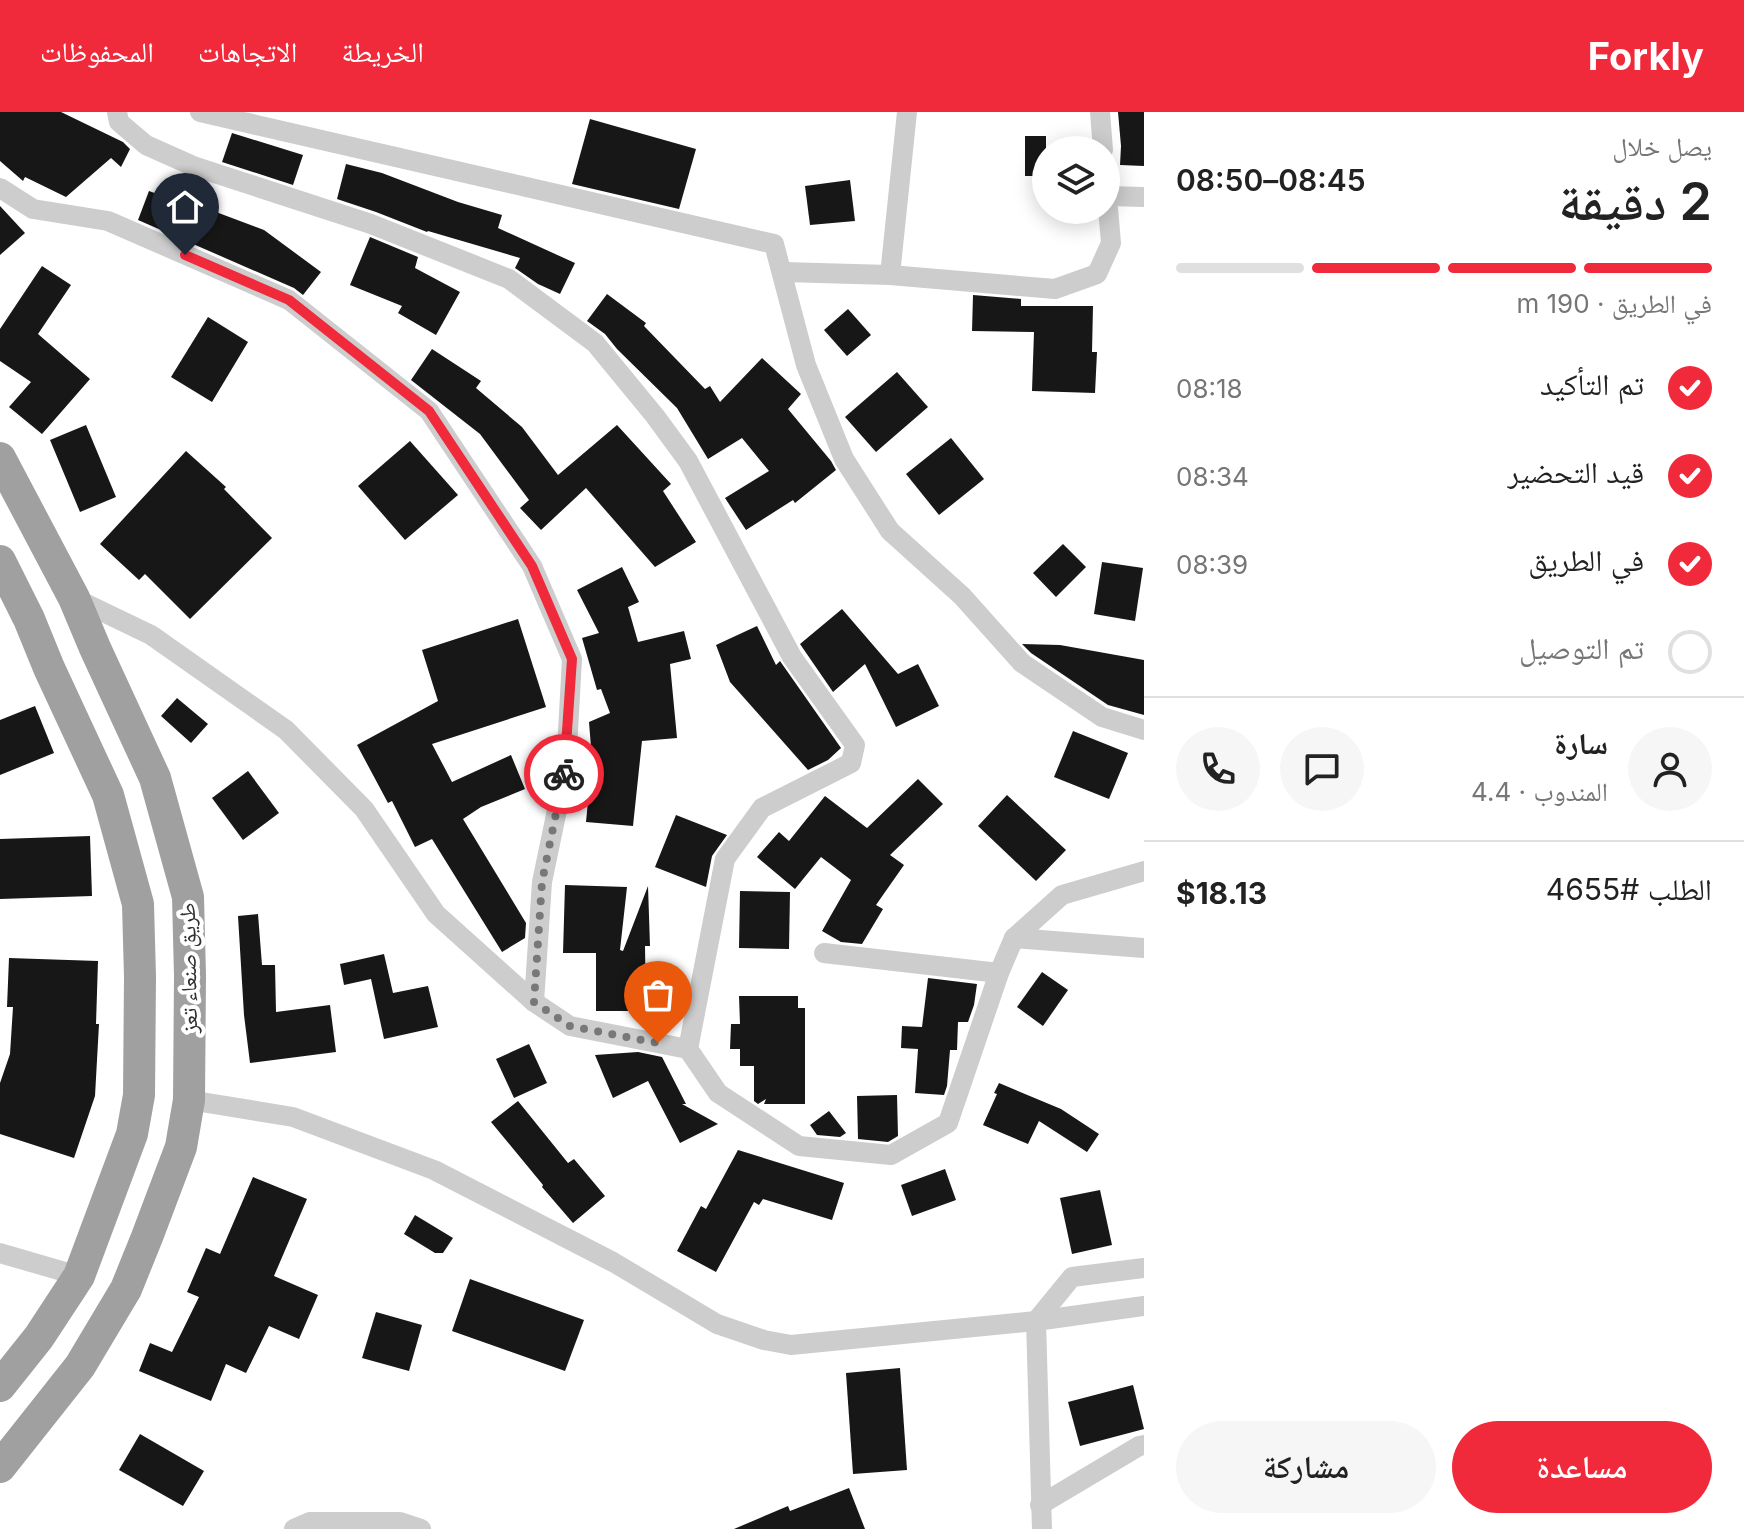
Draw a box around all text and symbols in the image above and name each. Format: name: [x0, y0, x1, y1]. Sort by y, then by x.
text: Forkly: [1588, 33, 1704, 79]
text: المحفوظات: [40, 35, 154, 69]
text: الاتجاهات: [198, 35, 297, 69]
text: الخريطة: [341, 35, 424, 69]
text: يصل خلال: [1612, 131, 1712, 162]
map controls: [1032, 136, 1120, 224]
button: layers: [1032, 136, 1120, 224]
text: 08:45–08:50: [1176, 162, 1366, 198]
text: 2 دقيقة: [1558, 170, 1712, 233]
pin: [151, 173, 219, 255]
icon: home: [163, 185, 207, 229]
text: في الطريق · 190 m: [1516, 288, 1712, 319]
text: تم التأكيد: [1540, 366, 1644, 402]
icon: check: [1668, 366, 1712, 410]
text: 08:18: [1176, 373, 1243, 404]
text: قيد التحضير: [1507, 454, 1644, 490]
icon: check: [1668, 454, 1712, 498]
text: 08:34: [1176, 461, 1249, 492]
text: في الطريق: [1528, 542, 1644, 578]
icon: check: [1668, 542, 1712, 586]
text: 08:39: [1176, 549, 1248, 580]
text: تم التوصيل: [1519, 630, 1644, 666]
text: سارة: [1554, 725, 1608, 761]
button: phone: [1176, 727, 1260, 811]
button: chat: [1280, 727, 1364, 811]
button: person: [1628, 727, 1712, 811]
courier: [524, 734, 604, 814]
icon: bike: [542, 752, 586, 796]
text: المندوب · 4.4: [1471, 776, 1608, 807]
text: الطلب #4655: [1546, 871, 1712, 907]
text: $18.13: [1176, 875, 1267, 911]
street label: طريق صنعاء تعز: [174, 902, 203, 1035]
pin: [624, 961, 692, 1043]
icon: bag: [636, 973, 680, 1017]
button: مشاركة: [1176, 1421, 1436, 1513]
button: مساعدة: [1452, 1421, 1712, 1513]

